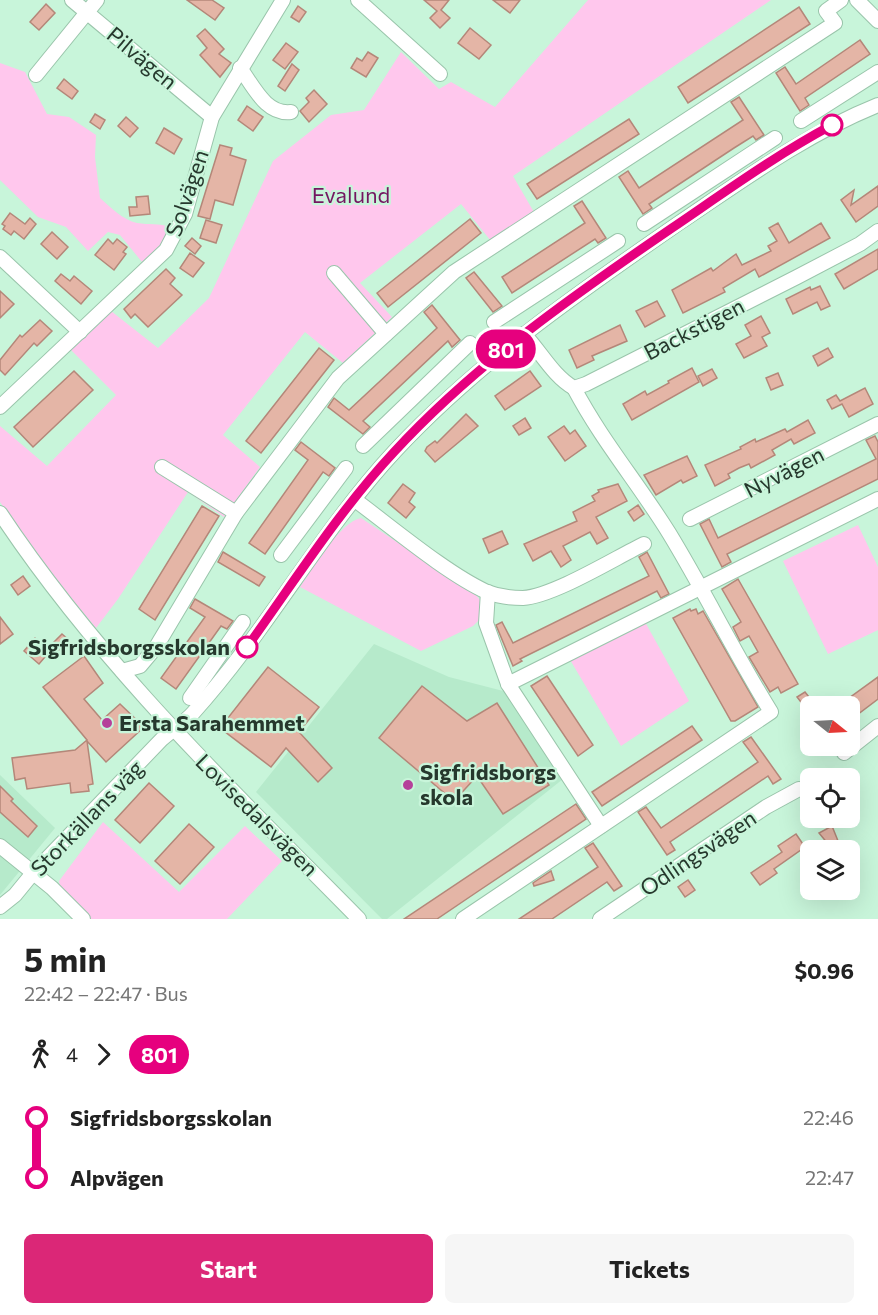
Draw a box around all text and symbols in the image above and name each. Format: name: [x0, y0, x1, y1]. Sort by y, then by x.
street label: Pilvägen: [102, 20, 183, 95]
unlabelled marker: [821, 114, 843, 136]
street label: Solvägen: [159, 146, 214, 240]
park label: Evalund: [312, 181, 390, 208]
street label: Backstigen: [639, 292, 748, 365]
line badge: 801: [472, 330, 540, 368]
text: 801: [488, 337, 524, 362]
street label: Nyvägen: [739, 440, 828, 503]
place label: Sigfridsborgsskolan: [28, 633, 230, 660]
marker: Sigfridsborgsskolan: [236, 636, 258, 658]
north arrow: [800, 696, 860, 756]
map controls: [800, 696, 860, 900]
place label: Ersta Sarahemmet: [119, 709, 305, 736]
marker: Ersta Sarahemmet: [100, 716, 114, 730]
street label: Lovisedalsvägen: [191, 748, 324, 881]
street label: Storkällans väg: [25, 754, 149, 881]
place label: Sigfridsborgs skola: [420, 758, 556, 810]
button: locate: [800, 768, 860, 828]
marker: Sigfridsborgs skola: [401, 778, 415, 792]
street label: Odlingsvägen: [634, 804, 761, 901]
button: layers: [800, 840, 860, 900]
text: 5 min: [24, 938, 107, 979]
text: $0.96: [794, 957, 854, 984]
text: 22:42 – 22:47 · Bus: [24, 981, 188, 1005]
icon: walk: [24, 1038, 57, 1071]
icon: forward: [87, 1038, 120, 1071]
text: 4: [66, 1042, 78, 1066]
text: 801: [141, 1042, 177, 1067]
text: Sigfridsborgsskolan: [70, 1104, 272, 1131]
text: 22:46: [803, 1105, 854, 1129]
text: Alpvägen: [70, 1164, 164, 1191]
text: 22:47: [805, 1165, 854, 1189]
button: Start: [24, 1234, 433, 1303]
button: Tickets: [445, 1234, 854, 1303]

